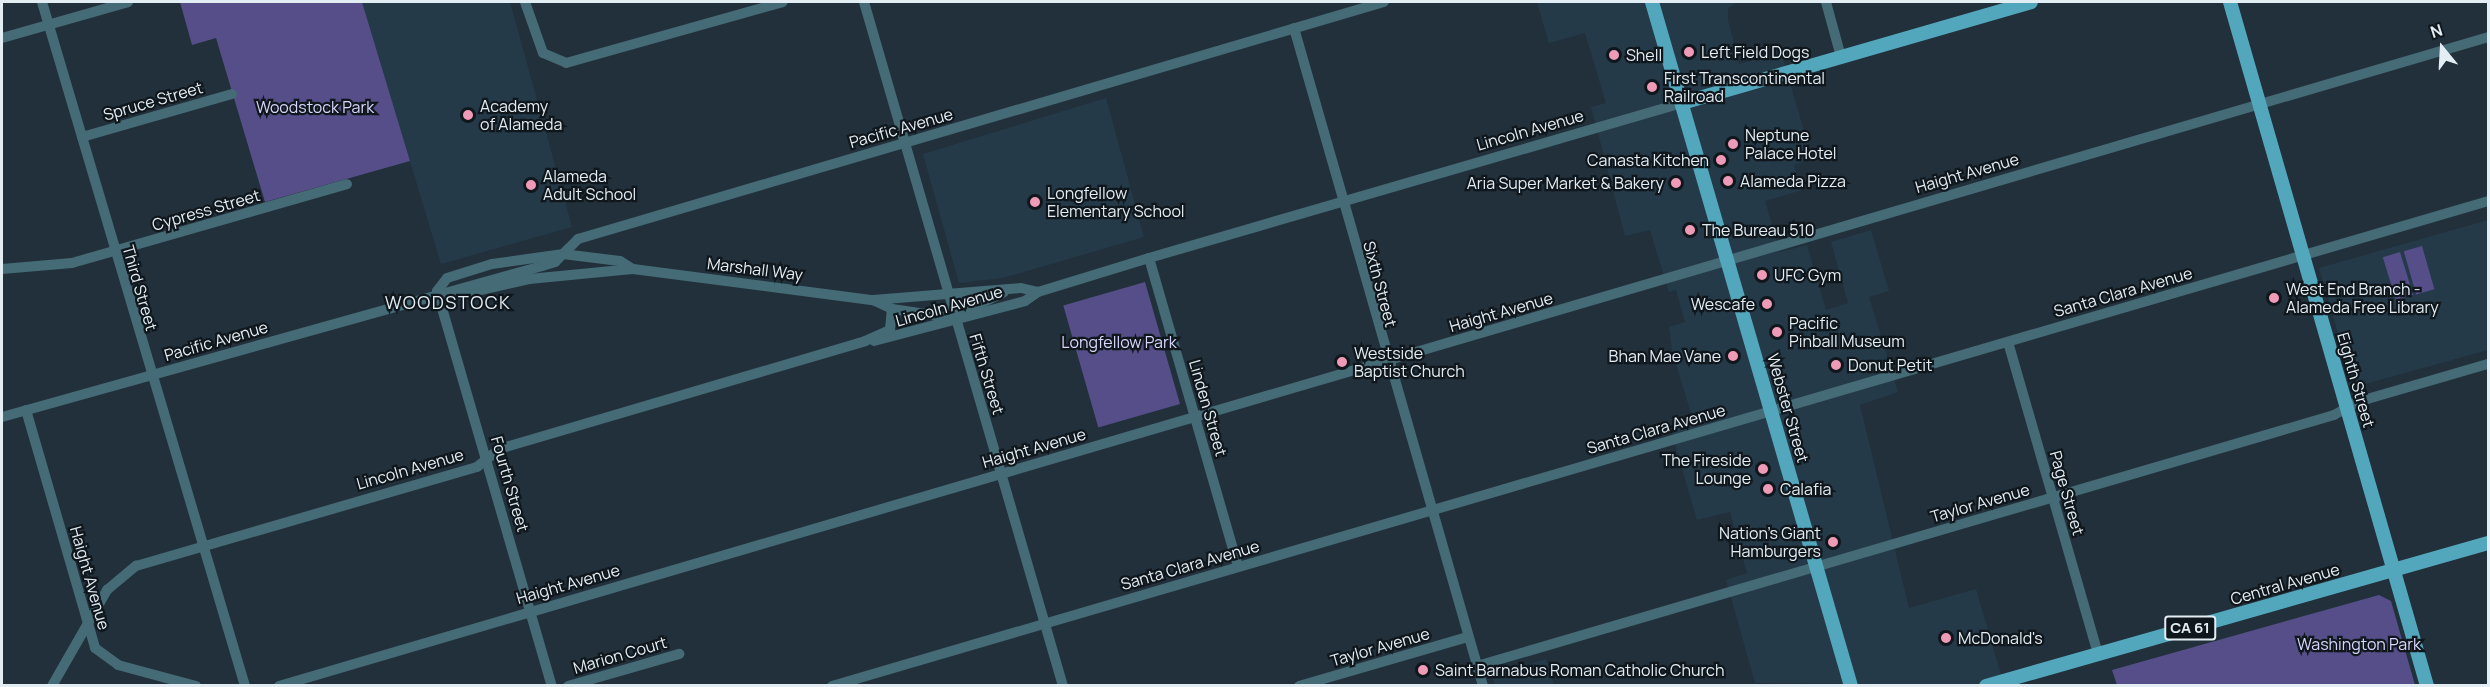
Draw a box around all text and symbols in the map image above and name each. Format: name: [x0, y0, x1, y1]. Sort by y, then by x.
north arrow: [2412, 18, 2472, 78]
text: N: [2428, 19, 2445, 43]
place label: Left Field Dogs: [1701, 42, 1809, 62]
place label: Shell: [1626, 45, 1662, 65]
marker: Left Field Dogs: [1682, 45, 1696, 59]
marker: Shell: [1607, 48, 1621, 62]
place label: First Transcontinental Railroad: [1664, 68, 1825, 106]
street label: Spruce Street: [101, 78, 205, 124]
marker: First Transcontinental Railroad: [1645, 80, 1659, 94]
place label: Academy of Alameda: [480, 96, 562, 134]
park label: Woodstock Park: [256, 97, 374, 117]
street label: Pacific Avenue: [847, 104, 955, 152]
street label: Lincoln Avenue: [1474, 106, 1586, 154]
marker: Academy of Alameda: [461, 108, 475, 122]
place label: Neptune Palace Hotel: [1745, 125, 1837, 163]
marker: Neptune Palace Hotel: [1726, 137, 1740, 151]
street label: Haight Avenue: [1913, 149, 2021, 197]
place label: Canasta Kitchen: [1587, 150, 1709, 170]
marker: Canasta Kitchen: [1714, 153, 1728, 167]
place label: Alameda Adult School: [543, 166, 636, 204]
place label: Alameda Pizza: [1740, 171, 1846, 191]
place label: Aria Super Market & Bakery: [1467, 173, 1664, 193]
marker: Alameda Pizza: [1721, 174, 1735, 188]
marker: Aria Super Market & Bakery: [1669, 176, 1683, 190]
marker: Alameda Adult School: [524, 178, 538, 192]
place label: Longfellow Elementary School: [1047, 183, 1185, 221]
street label: Cypress Street: [150, 185, 262, 235]
marker: Longfellow Elementary School: [1028, 195, 1042, 209]
place label: The Bureau 510: [1702, 220, 1815, 240]
marker: The Bureau 510: [1683, 223, 1697, 237]
street label: Sixth Street: [1359, 239, 1401, 329]
street label: Third Street: [119, 243, 161, 333]
street label: Marshall Way: [706, 254, 804, 284]
street label: Santa Clara Avenue: [2052, 263, 2194, 321]
place label: UFC Gym: [1774, 265, 1841, 285]
marker: UFC Gym: [1755, 268, 1769, 282]
place label: West End Branch - Alameda Free Library: [2286, 279, 2439, 317]
street label: Lincoln Avenue: [893, 282, 1005, 330]
street label: Haight Avenue: [1447, 288, 1555, 336]
district label: WOODSTOCK: [385, 291, 511, 313]
marker: West End Branch - Alameda Free Library: [2267, 291, 2281, 305]
place label: Wescafe: [1691, 294, 1755, 314]
marker: Wescafe: [1760, 297, 1774, 311]
place label: Pacific Pinball Museum: [1789, 313, 1905, 351]
street label: Pacific Avenue: [162, 317, 270, 365]
marker: Pacific Pinball Museum: [1770, 325, 1784, 339]
street label: Eighth Street: [2333, 330, 2379, 430]
street label: Fifth Street: [966, 331, 1008, 417]
park label: Longfellow Park: [1061, 332, 1177, 352]
place label: Westside Baptist Church: [1354, 343, 1465, 381]
place label: Bhan Mae Vane: [1609, 346, 1721, 366]
marker: Bhan Mae Vane: [1726, 349, 1740, 363]
street label: Webster Street: [1763, 351, 1813, 465]
marker: Westside Baptist Church: [1335, 355, 1349, 369]
place label: Donut Petit: [1848, 355, 1932, 375]
street label: Linden Street: [1185, 357, 1231, 459]
marker: Donut Petit: [1829, 358, 1843, 372]
street label: Santa Clara Avenue: [1585, 400, 1727, 458]
street label: Haight Avenue: [980, 424, 1088, 472]
street label: Fourth Street: [487, 434, 533, 534]
street label: Lincoln Avenue: [354, 445, 466, 493]
street label: Page Street: [2046, 448, 2088, 538]
place label: The Fireside Lounge: [1662, 450, 1751, 488]
marker: The Fireside Lounge: [1756, 462, 1770, 476]
place label: Calafia: [1780, 479, 1831, 499]
street label: Taylor Avenue: [1928, 480, 2032, 526]
marker: Calafia: [1761, 482, 1775, 496]
place label: Nation's Giant Hamburgers: [1719, 523, 1821, 561]
street label: Haight Avenue: [66, 524, 114, 632]
marker: Nation's Giant Hamburgers: [1826, 535, 1840, 549]
street label: Santa Clara Avenue: [1119, 536, 1261, 594]
street label: Central Avenue: [2228, 559, 2342, 609]
street label: Haight Avenue: [514, 560, 622, 608]
road number: CA 61: [2163, 616, 2217, 640]
street label: Taylor Avenue: [1328, 624, 1432, 670]
place label: McDonald's: [1958, 628, 2043, 648]
marker: McDonald's: [1939, 631, 1953, 645]
street label: Marion Court: [571, 632, 669, 678]
park label: Washington Park: [2297, 634, 2421, 654]
place label: Saint Barnabus Roman Catholic Church: [1435, 660, 1724, 680]
marker: Saint Barnabus Roman Catholic Church: [1416, 663, 1430, 677]

